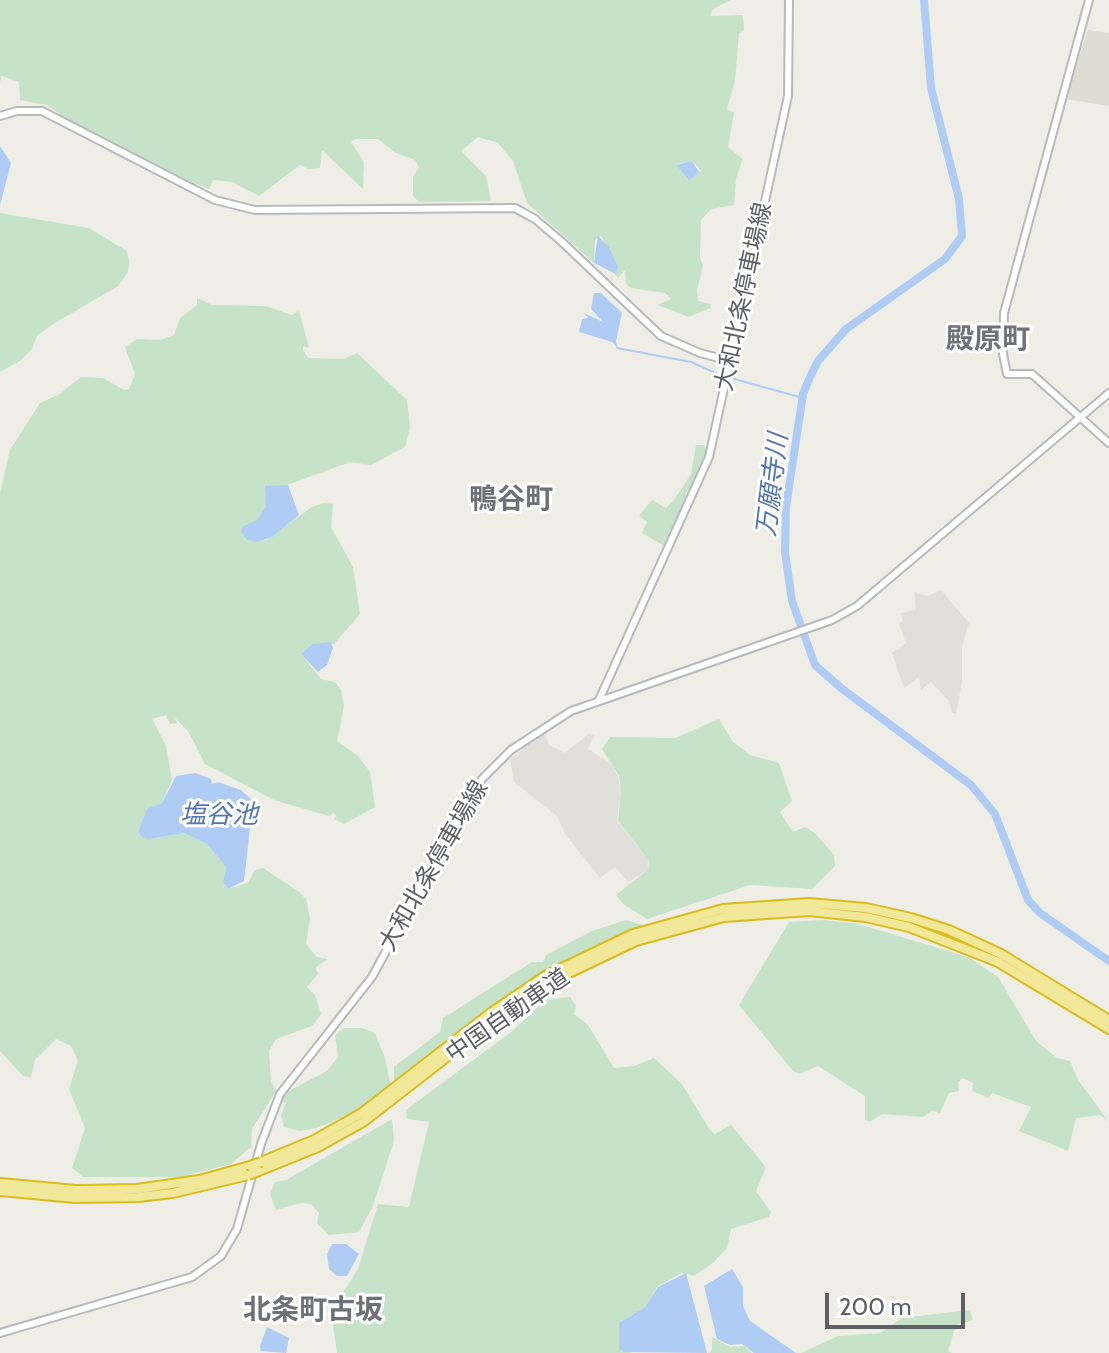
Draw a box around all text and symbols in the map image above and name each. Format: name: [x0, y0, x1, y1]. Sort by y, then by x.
street label: 大和北条停車場線: [710, 200, 778, 394]
district label: 殿原町: [946, 323, 1030, 357]
water label: 万願寺川: [751, 431, 795, 539]
district label: 鴨谷町: [469, 483, 553, 517]
street label: 大和北条停車場線: [374, 776, 494, 956]
water label: 塩谷池: [180, 799, 258, 831]
street label: 中国自動車道: [441, 963, 575, 1069]
scale bar: [829, 1277, 969, 1327]
text: 200 m: [839, 1292, 912, 1321]
district label: 北条町古坂: [243, 1294, 383, 1328]

